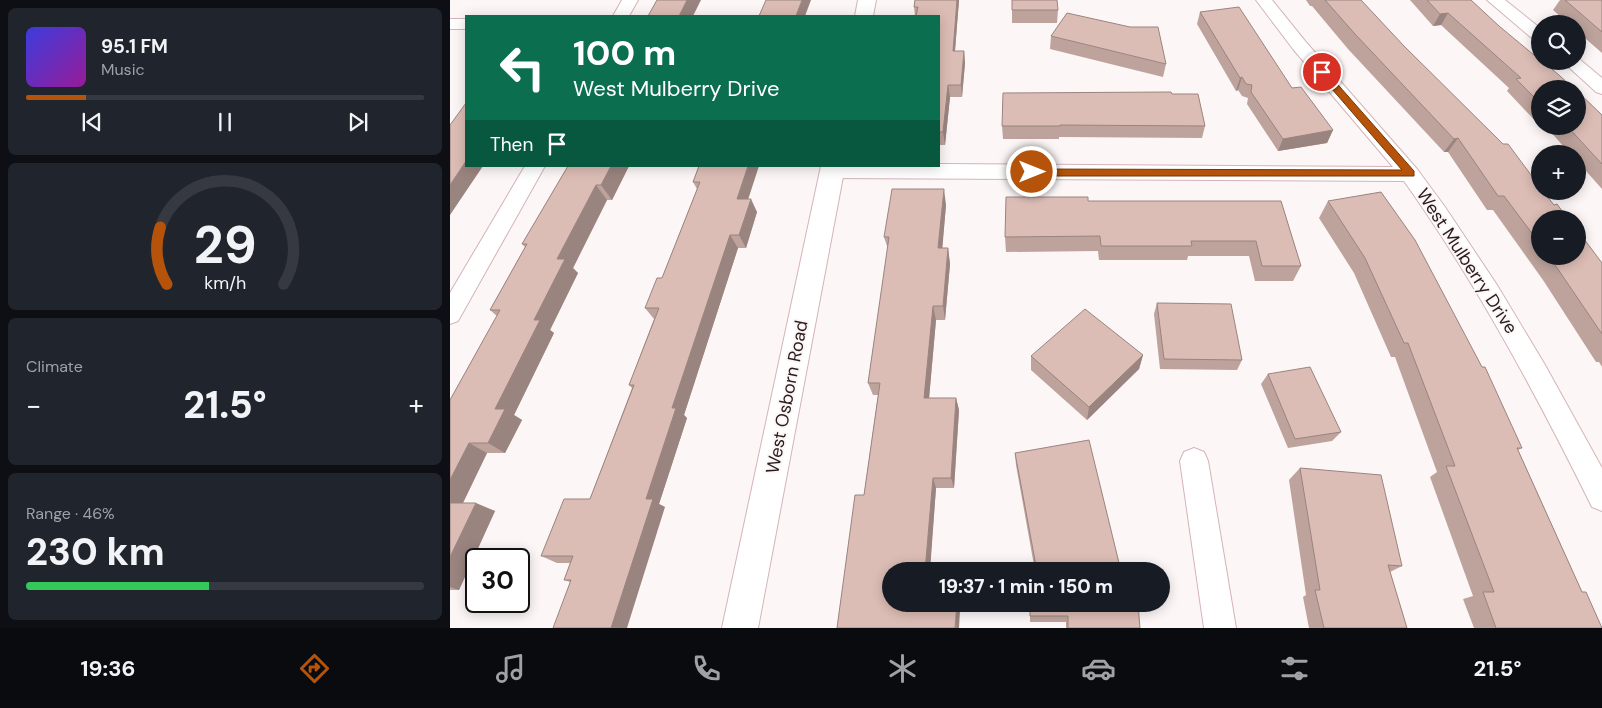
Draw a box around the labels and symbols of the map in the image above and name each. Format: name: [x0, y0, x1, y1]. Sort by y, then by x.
pin: [1301, 51, 1343, 93]
position arrow: [1005, 145, 1057, 197]
street label: West Mulberry Drive: [1411, 184, 1523, 338]
street label: West Osborn Road: [760, 318, 814, 476]
speed limit sign: 30: [465, 548, 530, 613]

